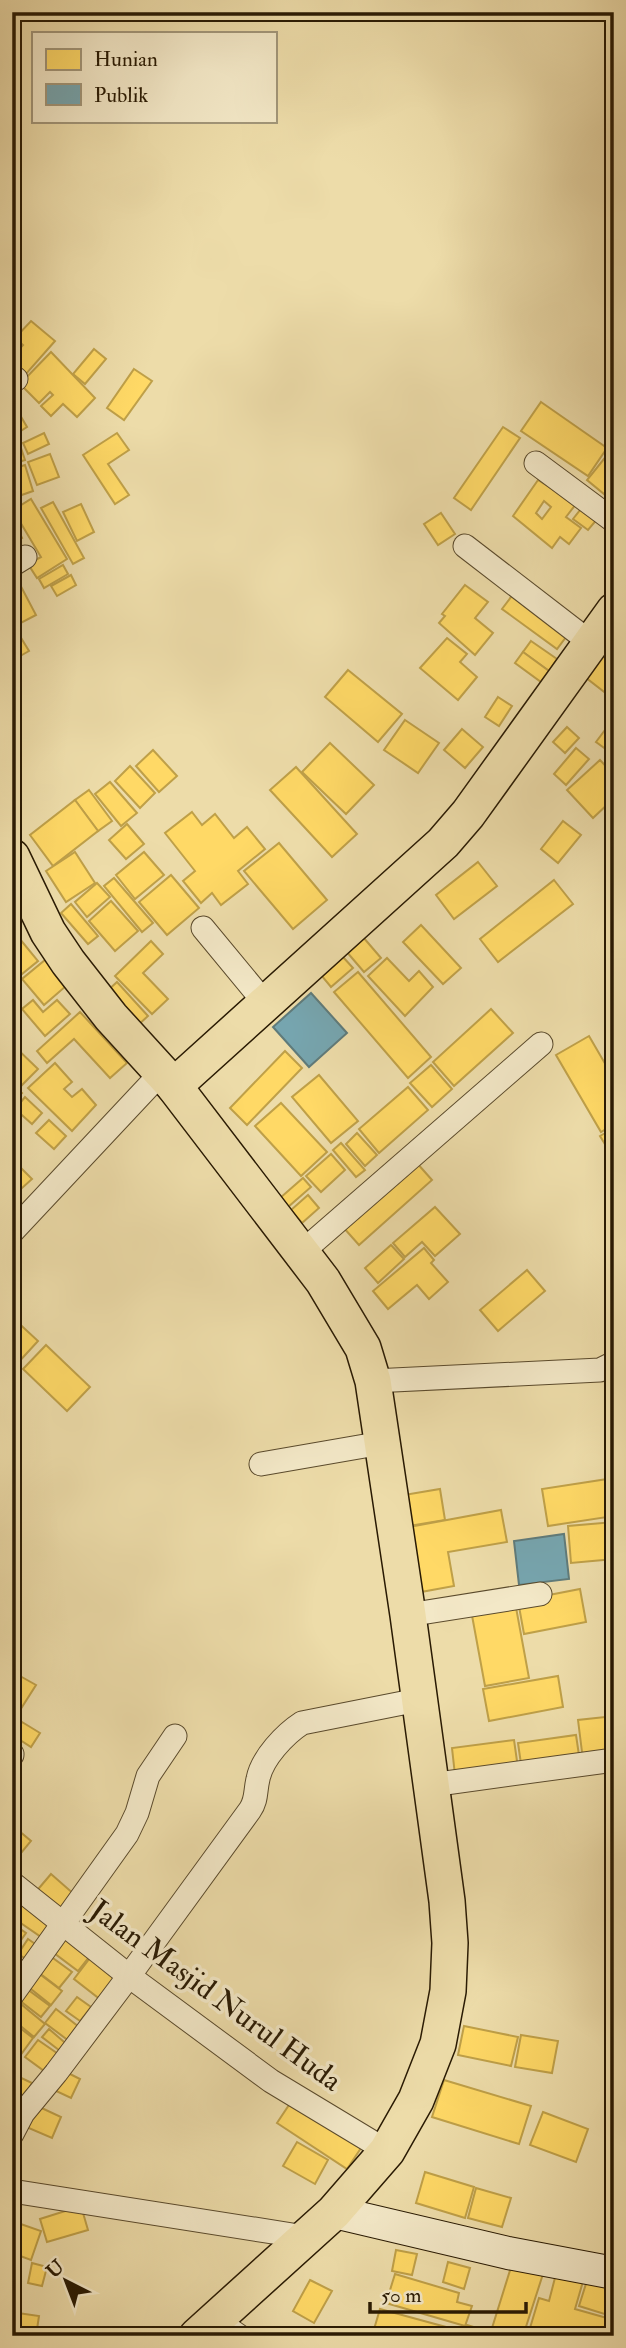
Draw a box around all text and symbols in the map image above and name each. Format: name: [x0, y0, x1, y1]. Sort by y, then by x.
legend: [32, 32, 276, 122]
text: Hunian: [94, 46, 158, 73]
text: Publik: [94, 82, 148, 109]
street label: Jalan Masjid Nurul Huda: [82, 1891, 349, 2100]
north arrow: [32, 2246, 102, 2316]
text: U: [41, 2255, 69, 2283]
scale bar: [370, 2271, 526, 2315]
text: 50 m: [381, 2282, 422, 2309]

